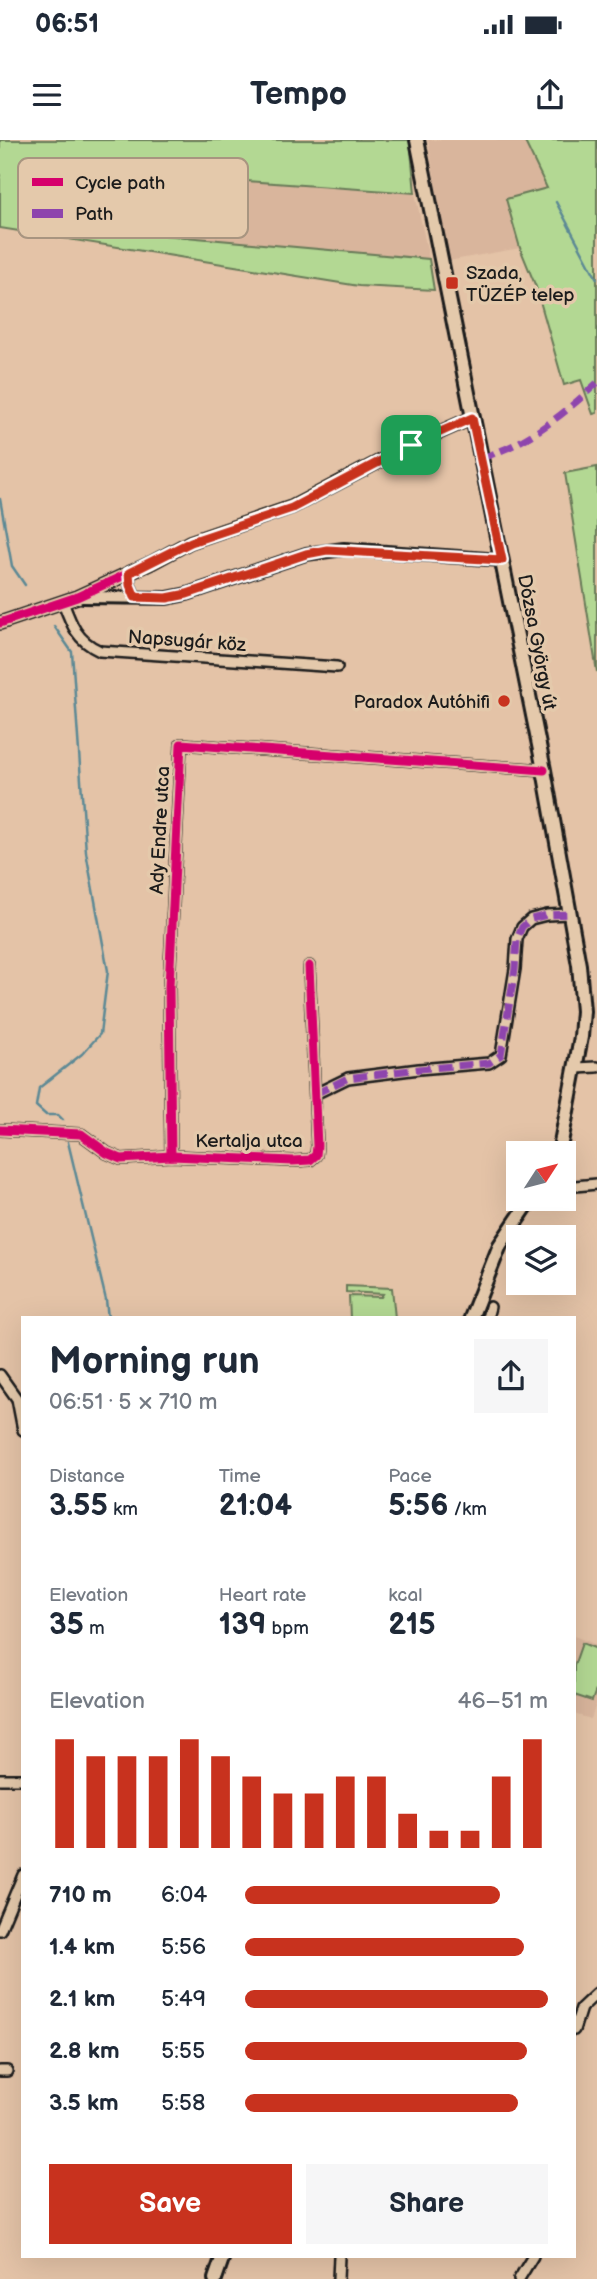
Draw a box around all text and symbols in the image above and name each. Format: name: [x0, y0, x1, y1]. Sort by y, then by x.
text: 06:51: [35, 9, 99, 40]
text: Tempo: [250, 75, 347, 114]
icon: menu: [28, 76, 66, 114]
icon: share: [531, 76, 569, 114]
legend: [18, 158, 248, 238]
text: Cycle path: [75, 172, 165, 195]
text: Path: [75, 203, 113, 226]
place label: Szada, TÜZÉP telep: [466, 262, 575, 307]
marker: Szada, TÜZÉP telep: [444, 275, 460, 291]
pin: [381, 415, 441, 475]
icon: arrive: [392, 426, 430, 464]
street label: Dózsa György út: [512, 572, 561, 712]
street label: Napsugár köz: [127, 626, 248, 657]
place label: Paradox Autóhifi: [353, 691, 490, 714]
marker: Paradox Autóhifi: [496, 693, 512, 709]
street label: Ady Endre utca: [146, 765, 175, 895]
street label: Kertalja utca: [195, 1130, 303, 1153]
north arrow: [506, 1141, 576, 1211]
map controls: [506, 1141, 576, 1295]
button: layers: [506, 1225, 576, 1295]
text: Morning run: [49, 1339, 260, 1384]
button: share: [474, 1339, 548, 1413]
text: 06:51 · 5 × 710 m: [49, 1388, 218, 1416]
text: Distance: [49, 1465, 125, 1488]
text: Time: [219, 1465, 261, 1488]
text: Pace: [388, 1465, 432, 1488]
text: 3.55: [49, 1488, 108, 1524]
text: 21:04: [219, 1488, 292, 1524]
text: 5:56: [388, 1488, 448, 1524]
text: km: [108, 1498, 138, 1521]
text: /km: [448, 1498, 487, 1521]
text: Elevation: [49, 1584, 128, 1607]
text: Heart rate: [219, 1584, 306, 1607]
text: kcal: [388, 1584, 422, 1607]
text: 35: [49, 1607, 84, 1643]
text: 139: [219, 1607, 266, 1643]
text: 215: [388, 1607, 436, 1643]
text: m: [84, 1617, 105, 1640]
text: bpm: [266, 1617, 309, 1640]
text: Elevation: [49, 1687, 145, 1715]
text: 46–51 m: [457, 1687, 548, 1715]
text: 710 m: [49, 1881, 112, 1909]
text: 6:04: [161, 1881, 207, 1909]
text: 1.4 km: [49, 1933, 115, 1961]
text: 5:56: [161, 1933, 206, 1961]
text: 2.1 km: [49, 1985, 115, 2013]
text: 5:49: [161, 1985, 206, 2013]
text: 2.8 km: [49, 2037, 120, 2065]
text: 5:55: [161, 2037, 205, 2065]
text: 3.5 km: [49, 2089, 119, 2117]
text: 5:58: [161, 2089, 205, 2117]
button: Save: [49, 2164, 292, 2244]
button: Share: [306, 2164, 548, 2244]

